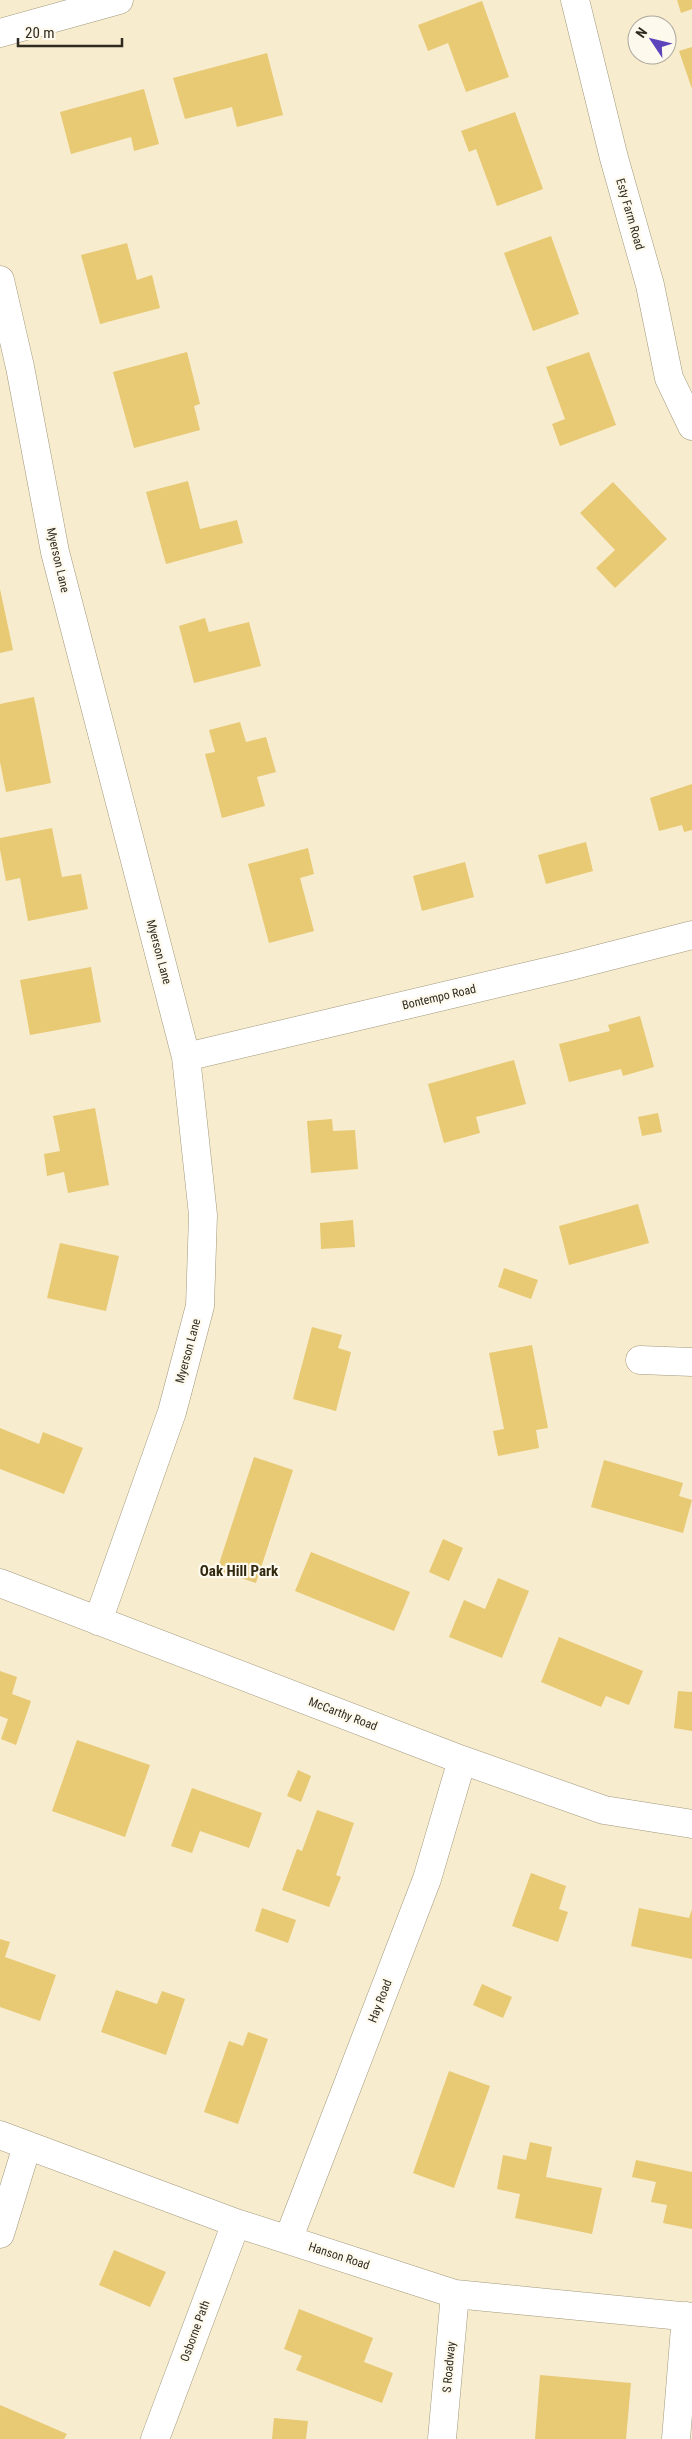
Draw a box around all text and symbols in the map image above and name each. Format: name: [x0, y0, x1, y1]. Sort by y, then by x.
scale bar: [18, 15, 121, 47]
north arrow: [627, 15, 677, 65]
text: 20 m: [25, 24, 55, 42]
text: N: [632, 24, 650, 41]
street label: Esty Farm Road: [613, 177, 647, 251]
street label: Myerson Lane: [44, 526, 72, 594]
street label: Myerson Lane: [144, 918, 174, 986]
street label: Bontempo Road: [401, 982, 477, 1012]
street label: Myerson Lane: [173, 1317, 203, 1385]
district label: Oak Hill Park: [200, 1562, 279, 1580]
street label: McCarthy Road: [307, 1695, 379, 1734]
street label: Hay Road: [365, 1977, 395, 2024]
street label: Hanson Road: [307, 2240, 371, 2272]
street label: Osborne Path: [177, 2298, 213, 2364]
street label: S Roadway: [440, 2341, 458, 2393]

